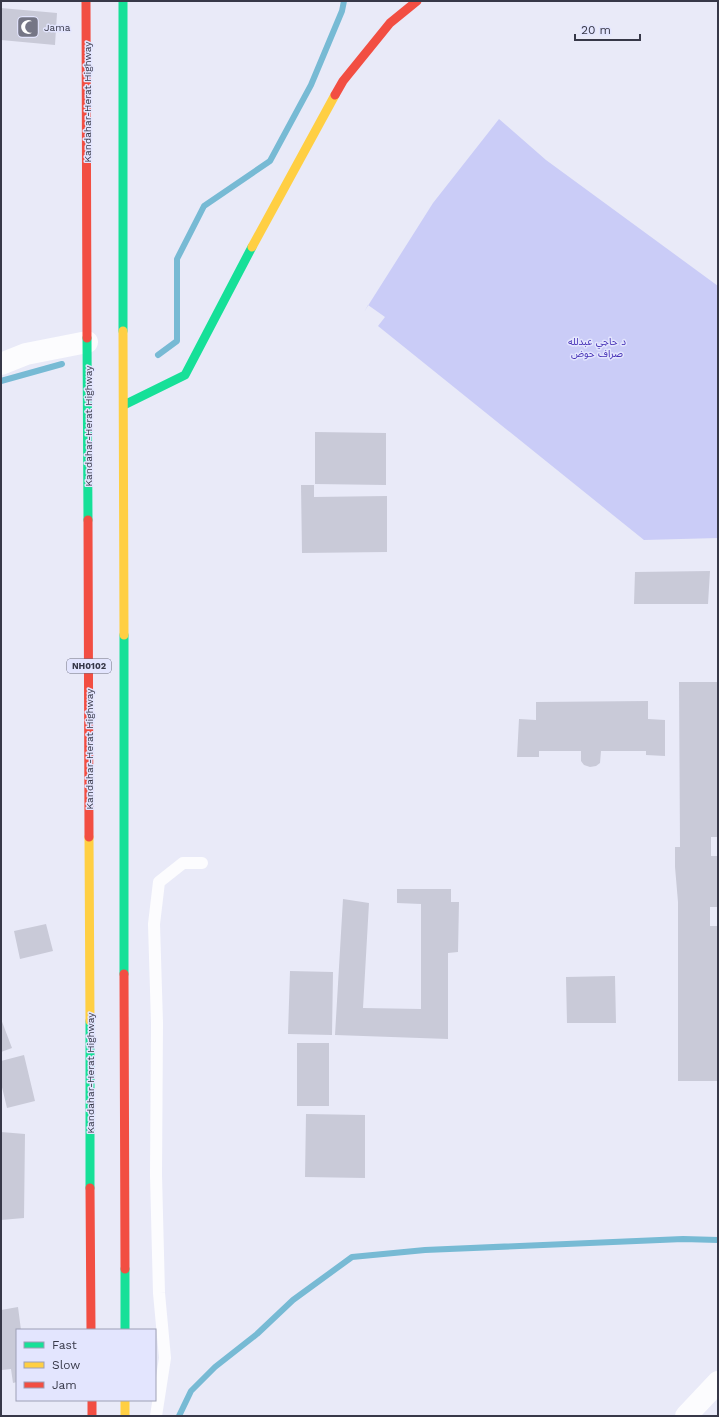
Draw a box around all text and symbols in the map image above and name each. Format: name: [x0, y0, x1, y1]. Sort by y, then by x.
mosque icon: Jama: [15, 14, 41, 40]
scale bar: [575, 16, 640, 42]
place label: Jama: [44, 22, 71, 33]
text: 20 m: [581, 23, 611, 37]
street label: Kandahar-Herat Highway: [82, 41, 93, 162]
park label: د حاجي عبدلله صراف حوض: [568, 336, 626, 360]
street label: Kandahar-Herat Highway: [83, 365, 94, 486]
road number: NH0102: [67, 659, 111, 673]
street label: Kandahar-Herat Highway: [84, 688, 95, 809]
street label: Kandahar-Herat Highway: [85, 1012, 96, 1133]
legend: [16, 1329, 156, 1401]
text: Fast: [52, 1338, 77, 1352]
text: Slow: [52, 1358, 80, 1372]
text: Jam: [52, 1378, 77, 1392]

